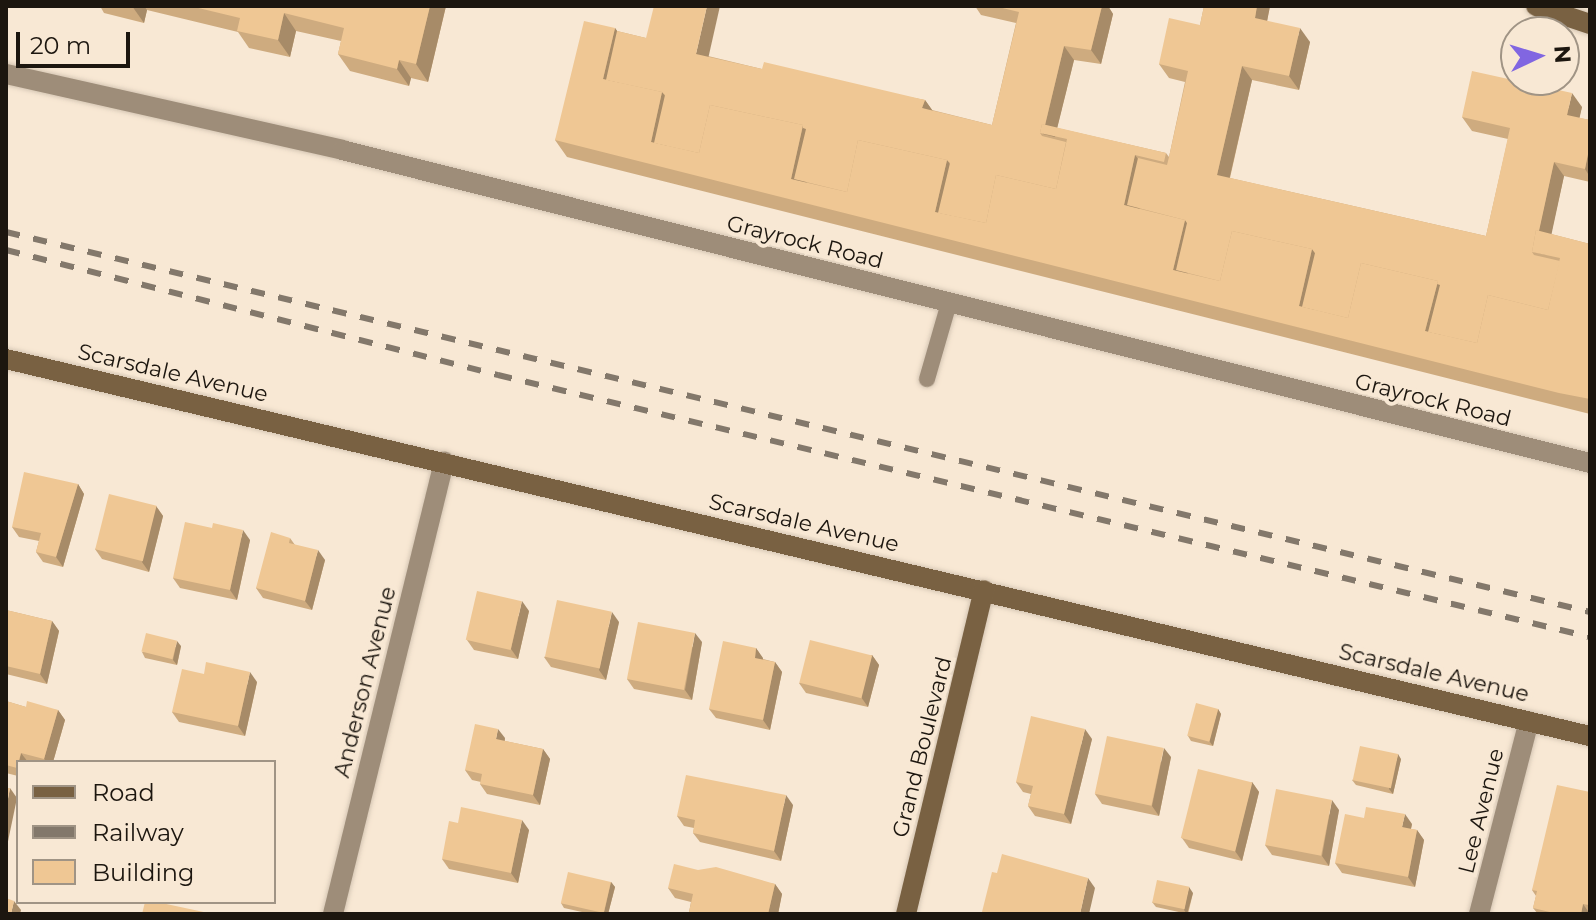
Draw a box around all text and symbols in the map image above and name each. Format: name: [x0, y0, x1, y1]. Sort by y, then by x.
scale bar: [20, 16, 134, 66]
north arrow: [1500, 16, 1580, 96]
text: 20 m: [30, 31, 91, 60]
text: N: [1548, 45, 1577, 64]
street label: Grayrock Road: [724, 210, 886, 274]
street label: Scarsdale Avenue: [75, 338, 271, 408]
street label: Grayrock Road: [1352, 368, 1514, 432]
street label: Scarsdale Avenue: [706, 488, 902, 558]
street label: Anderson Avenue: [329, 584, 401, 780]
street label: Scarsdale Avenue: [1336, 638, 1532, 708]
street label: Grand Boulevard: [887, 654, 957, 840]
street label: Lee Avenue: [1453, 746, 1509, 876]
legend: [16, 760, 276, 904]
text: Road: [92, 778, 155, 807]
text: Railway: [92, 818, 184, 847]
text: Building: [92, 858, 195, 887]

